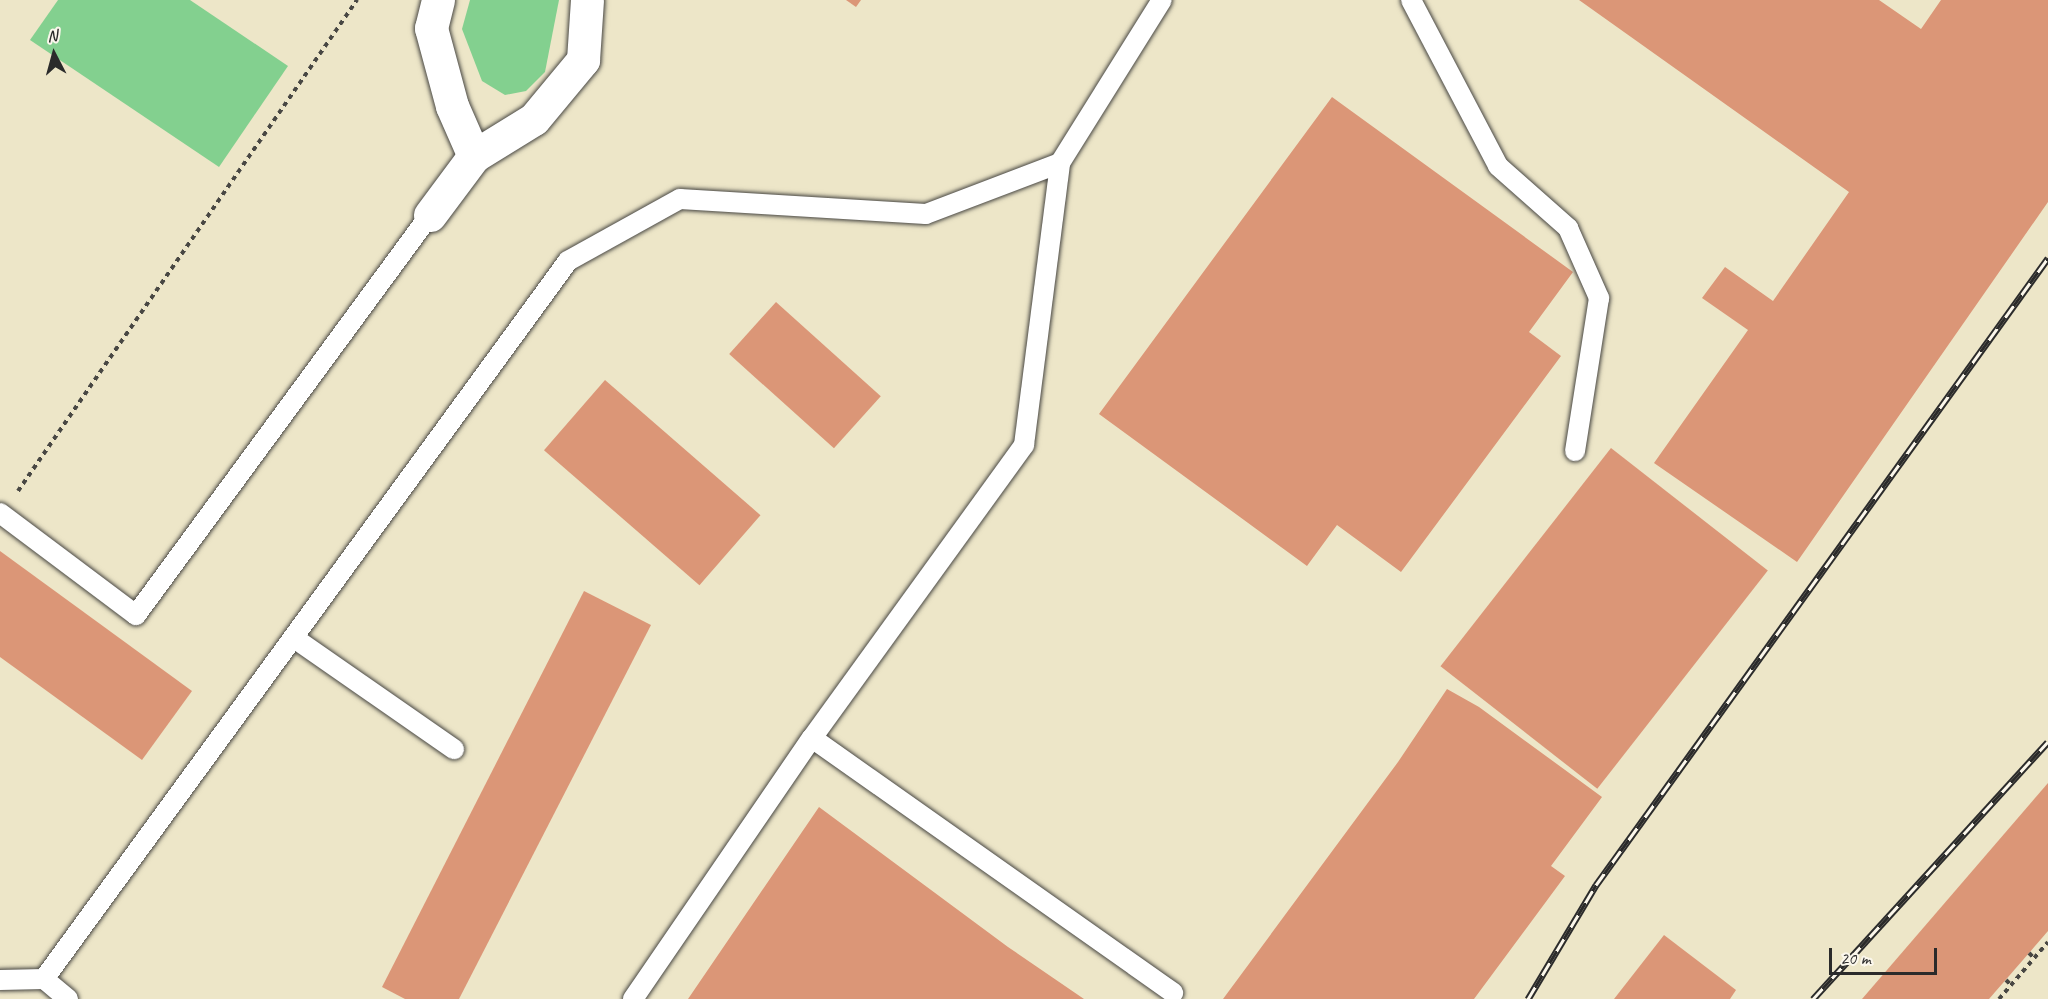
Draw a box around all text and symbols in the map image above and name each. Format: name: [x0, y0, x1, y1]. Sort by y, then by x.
north arrow: [24, 24, 84, 84]
text: N: [46, 26, 58, 47]
scale bar: [1832, 936, 1940, 974]
text: 20 m: [1840, 947, 1871, 969]

